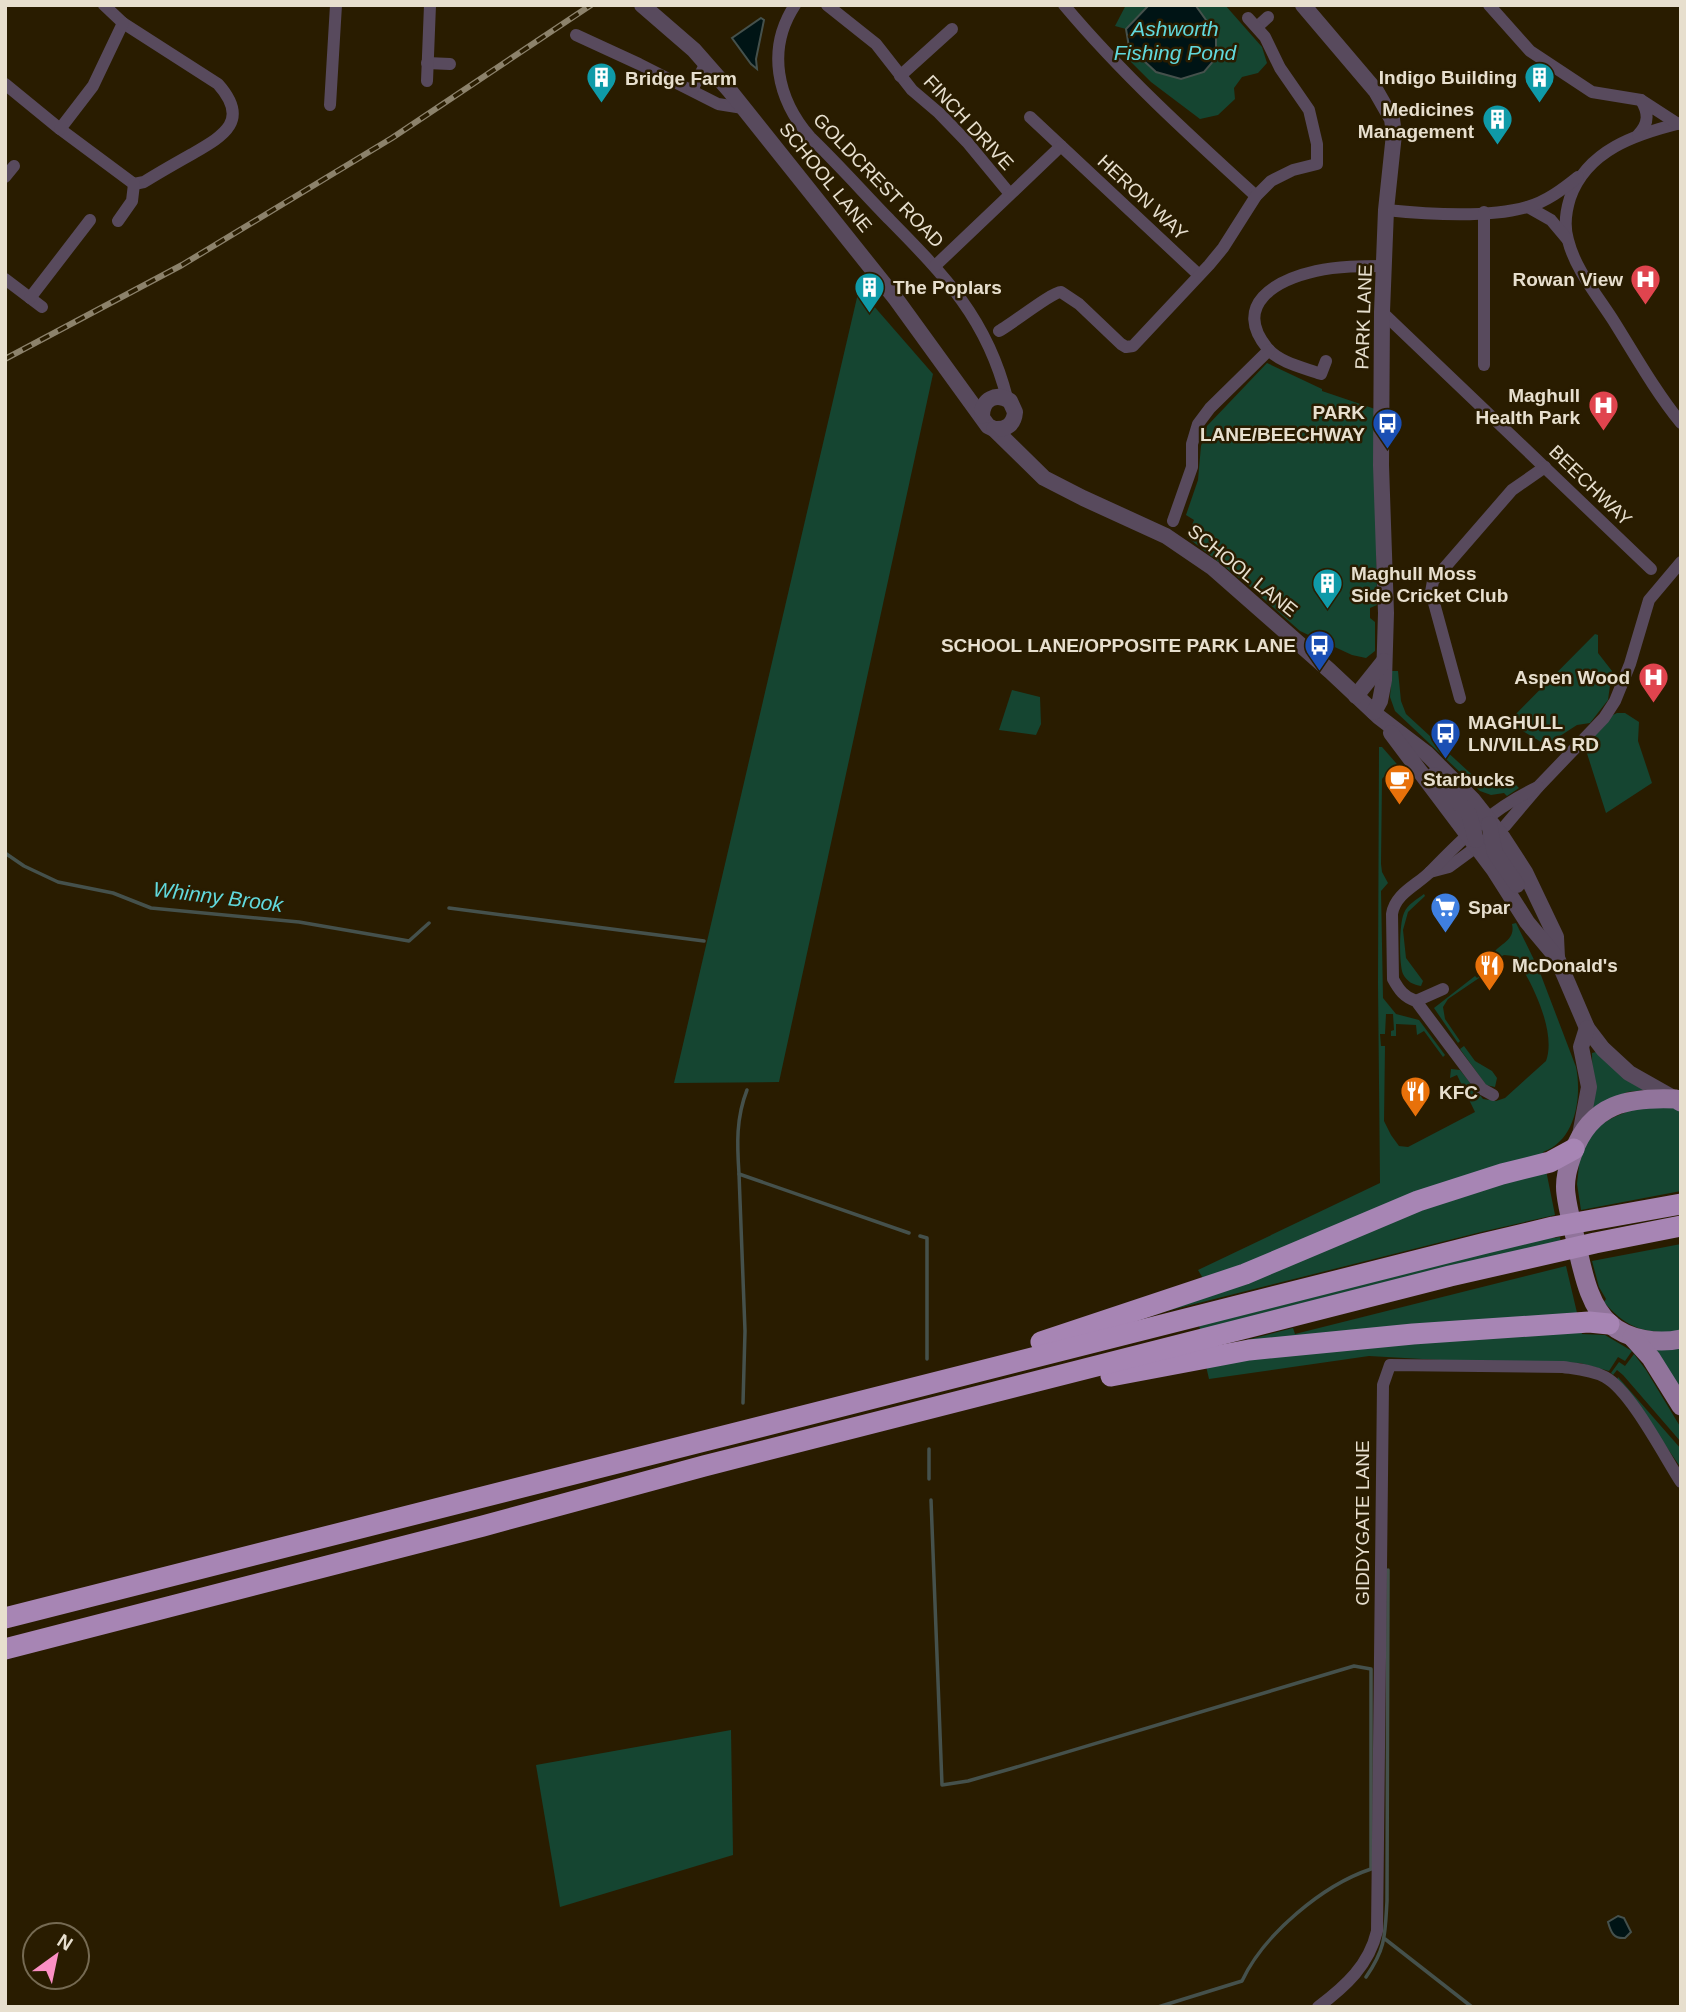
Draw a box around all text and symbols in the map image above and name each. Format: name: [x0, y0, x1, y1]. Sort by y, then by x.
water label: Ashworth Fishing Pond: [1114, 17, 1238, 64]
building icon: Indigo Building: [1523, 60, 1557, 104]
building icon: Bridge Farm: [585, 61, 619, 105]
place label: Indigo Building: [1379, 67, 1517, 88]
place label: Bridge Farm: [625, 68, 737, 89]
street label: FINCH DRIVE: [920, 71, 1018, 174]
place label: Medicines Management: [1358, 99, 1475, 142]
building icon: Medicines Management: [1480, 103, 1514, 147]
street label: GOLDCREST ROAD: [809, 109, 948, 252]
street label: SCHOOL LANE: [775, 118, 876, 236]
street label: HERON WAY: [1093, 150, 1192, 245]
hospital icon: Rowan View: [1629, 262, 1663, 306]
street label: PARK LANE: [1351, 264, 1376, 370]
place label: Rowan View: [1512, 269, 1623, 290]
building icon: The Poplars: [853, 270, 887, 314]
place label: The Poplars: [893, 277, 1002, 298]
place label: Maghull Health Park: [1475, 385, 1580, 428]
hospital icon: Maghull Health Park: [1586, 389, 1620, 433]
place label: PARK LANE/BEECHWAY: [1200, 402, 1365, 445]
bus stop icon: PARK LANE/BEECHWAY: [1371, 406, 1405, 450]
street label: BEECHWAY: [1545, 441, 1637, 530]
street label: SCHOOL LANE: [1184, 520, 1302, 621]
place label: Maghull Moss Side Cricket Club: [1351, 563, 1508, 606]
building icon: Maghull Moss Side Cricket Club: [1311, 567, 1345, 611]
bus stop icon: SCHOOL LANE/OPPOSITE PARK LANE: [1302, 628, 1336, 672]
place label: SCHOOL LANE/OPPOSITE PARK LANE: [941, 635, 1296, 656]
hospital icon: Aspen Wood: [1636, 660, 1670, 704]
place label: Aspen Wood: [1514, 667, 1630, 688]
place label: MAGHULL LN/VILLAS RD: [1468, 712, 1599, 755]
bus stop icon: MAGHULL LN/VILLAS RD: [1428, 716, 1462, 760]
cafe icon: Starbucks: [1383, 762, 1417, 806]
place label: Starbucks: [1423, 769, 1515, 790]
water label: Whinny Brook: [152, 877, 286, 916]
supermarket icon: Spar: [1428, 890, 1462, 934]
place label: Spar: [1468, 897, 1511, 918]
restaurant icon: McDonald's: [1472, 948, 1506, 992]
place label: McDonald's: [1512, 955, 1618, 976]
restaurant icon: KFC: [1399, 1075, 1433, 1119]
place label: KFC: [1439, 1082, 1478, 1103]
street label: GIDDYGATE LANE: [1352, 1440, 1373, 1606]
north arrow: [21, 1921, 91, 1991]
text: N: [54, 1930, 76, 1955]

